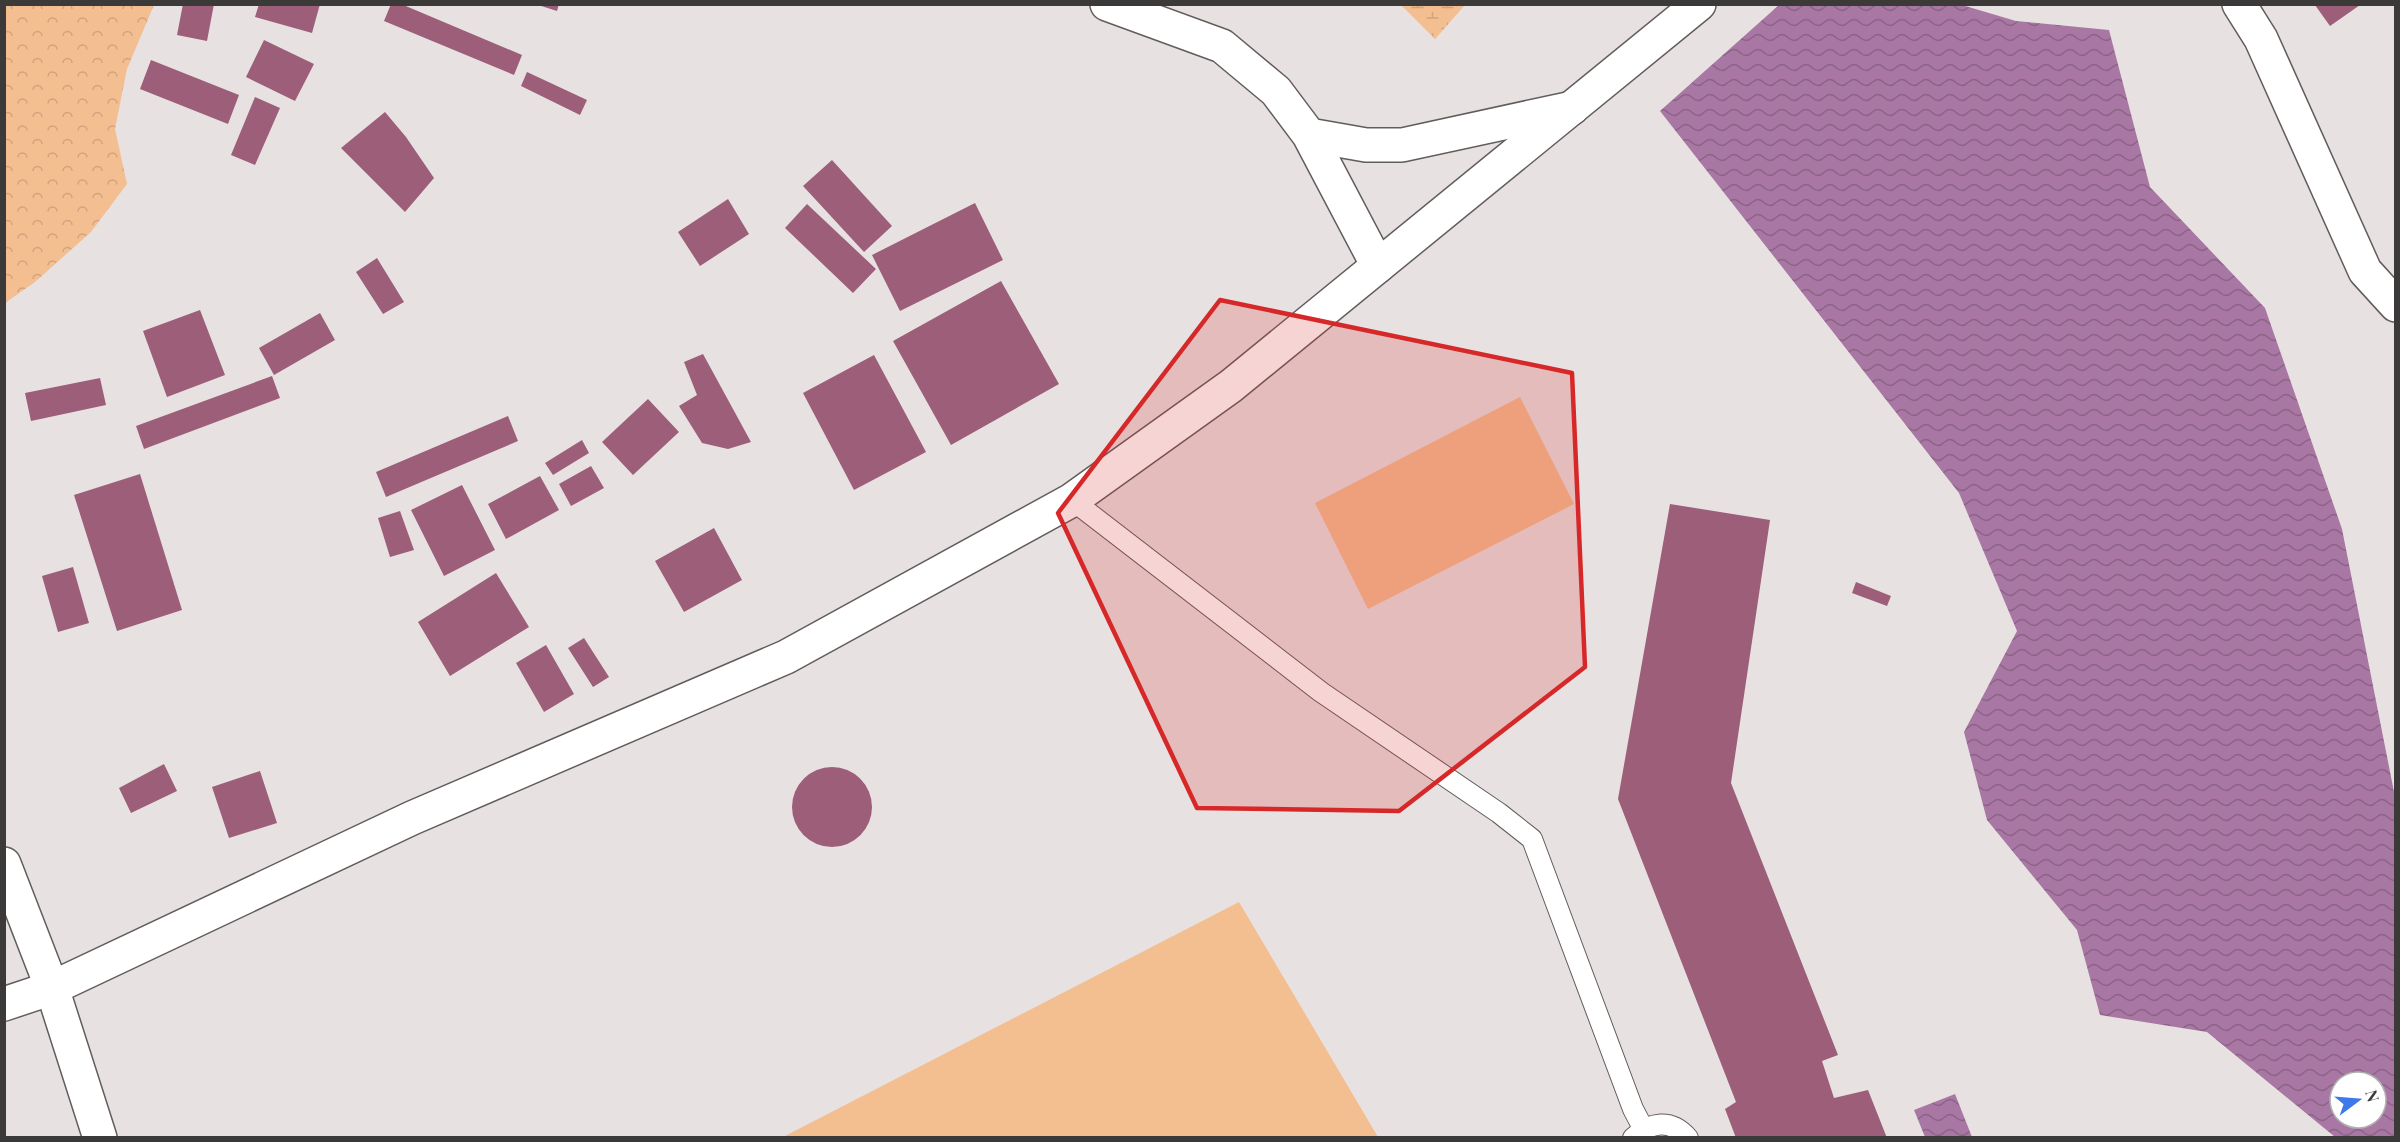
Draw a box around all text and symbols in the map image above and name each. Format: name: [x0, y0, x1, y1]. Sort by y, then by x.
north arrow: [2328, 1070, 2388, 1130]
text: N: [2361, 1087, 2385, 1105]

